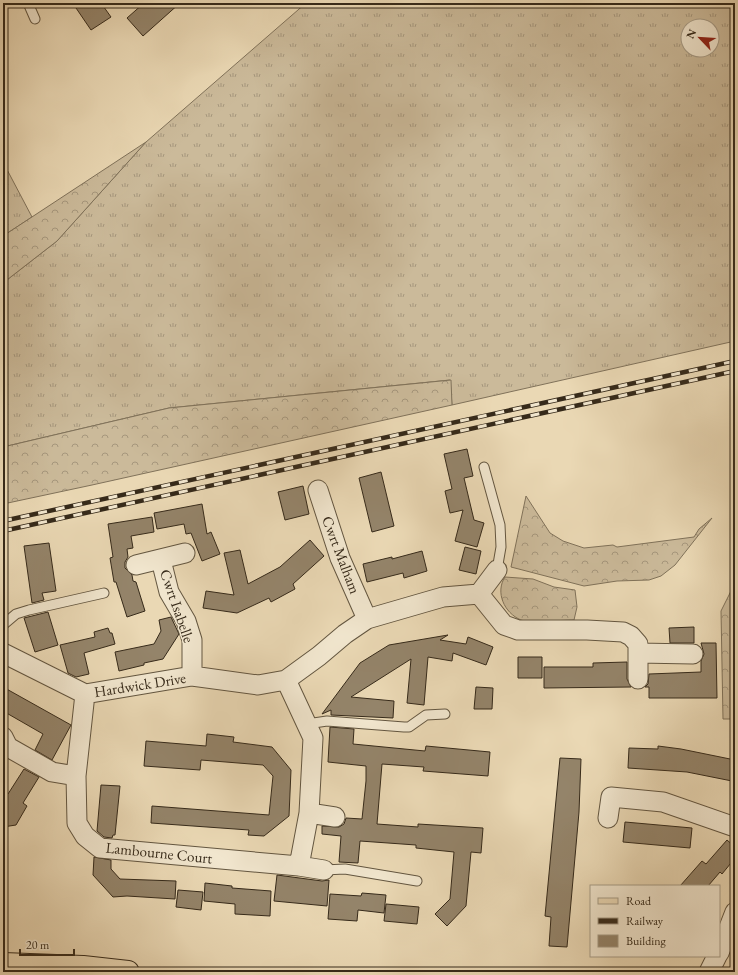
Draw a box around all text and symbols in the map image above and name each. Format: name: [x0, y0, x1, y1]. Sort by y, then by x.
north arrow: [680, 18, 720, 58]
text: N: [683, 27, 699, 41]
street label: Cwrt Malham: [318, 513, 365, 597]
street label: Cwrt Isabelle: [156, 567, 199, 645]
street label: Hardwick Drive: [93, 668, 187, 701]
street label: Lambourne Court: [105, 837, 214, 868]
legend: [590, 885, 720, 957]
text: Road: [626, 893, 652, 909]
text: Railway: [626, 913, 664, 929]
scale bar: [20, 931, 74, 957]
text: Building: [626, 933, 667, 949]
text: 20 m: [26, 937, 50, 953]

